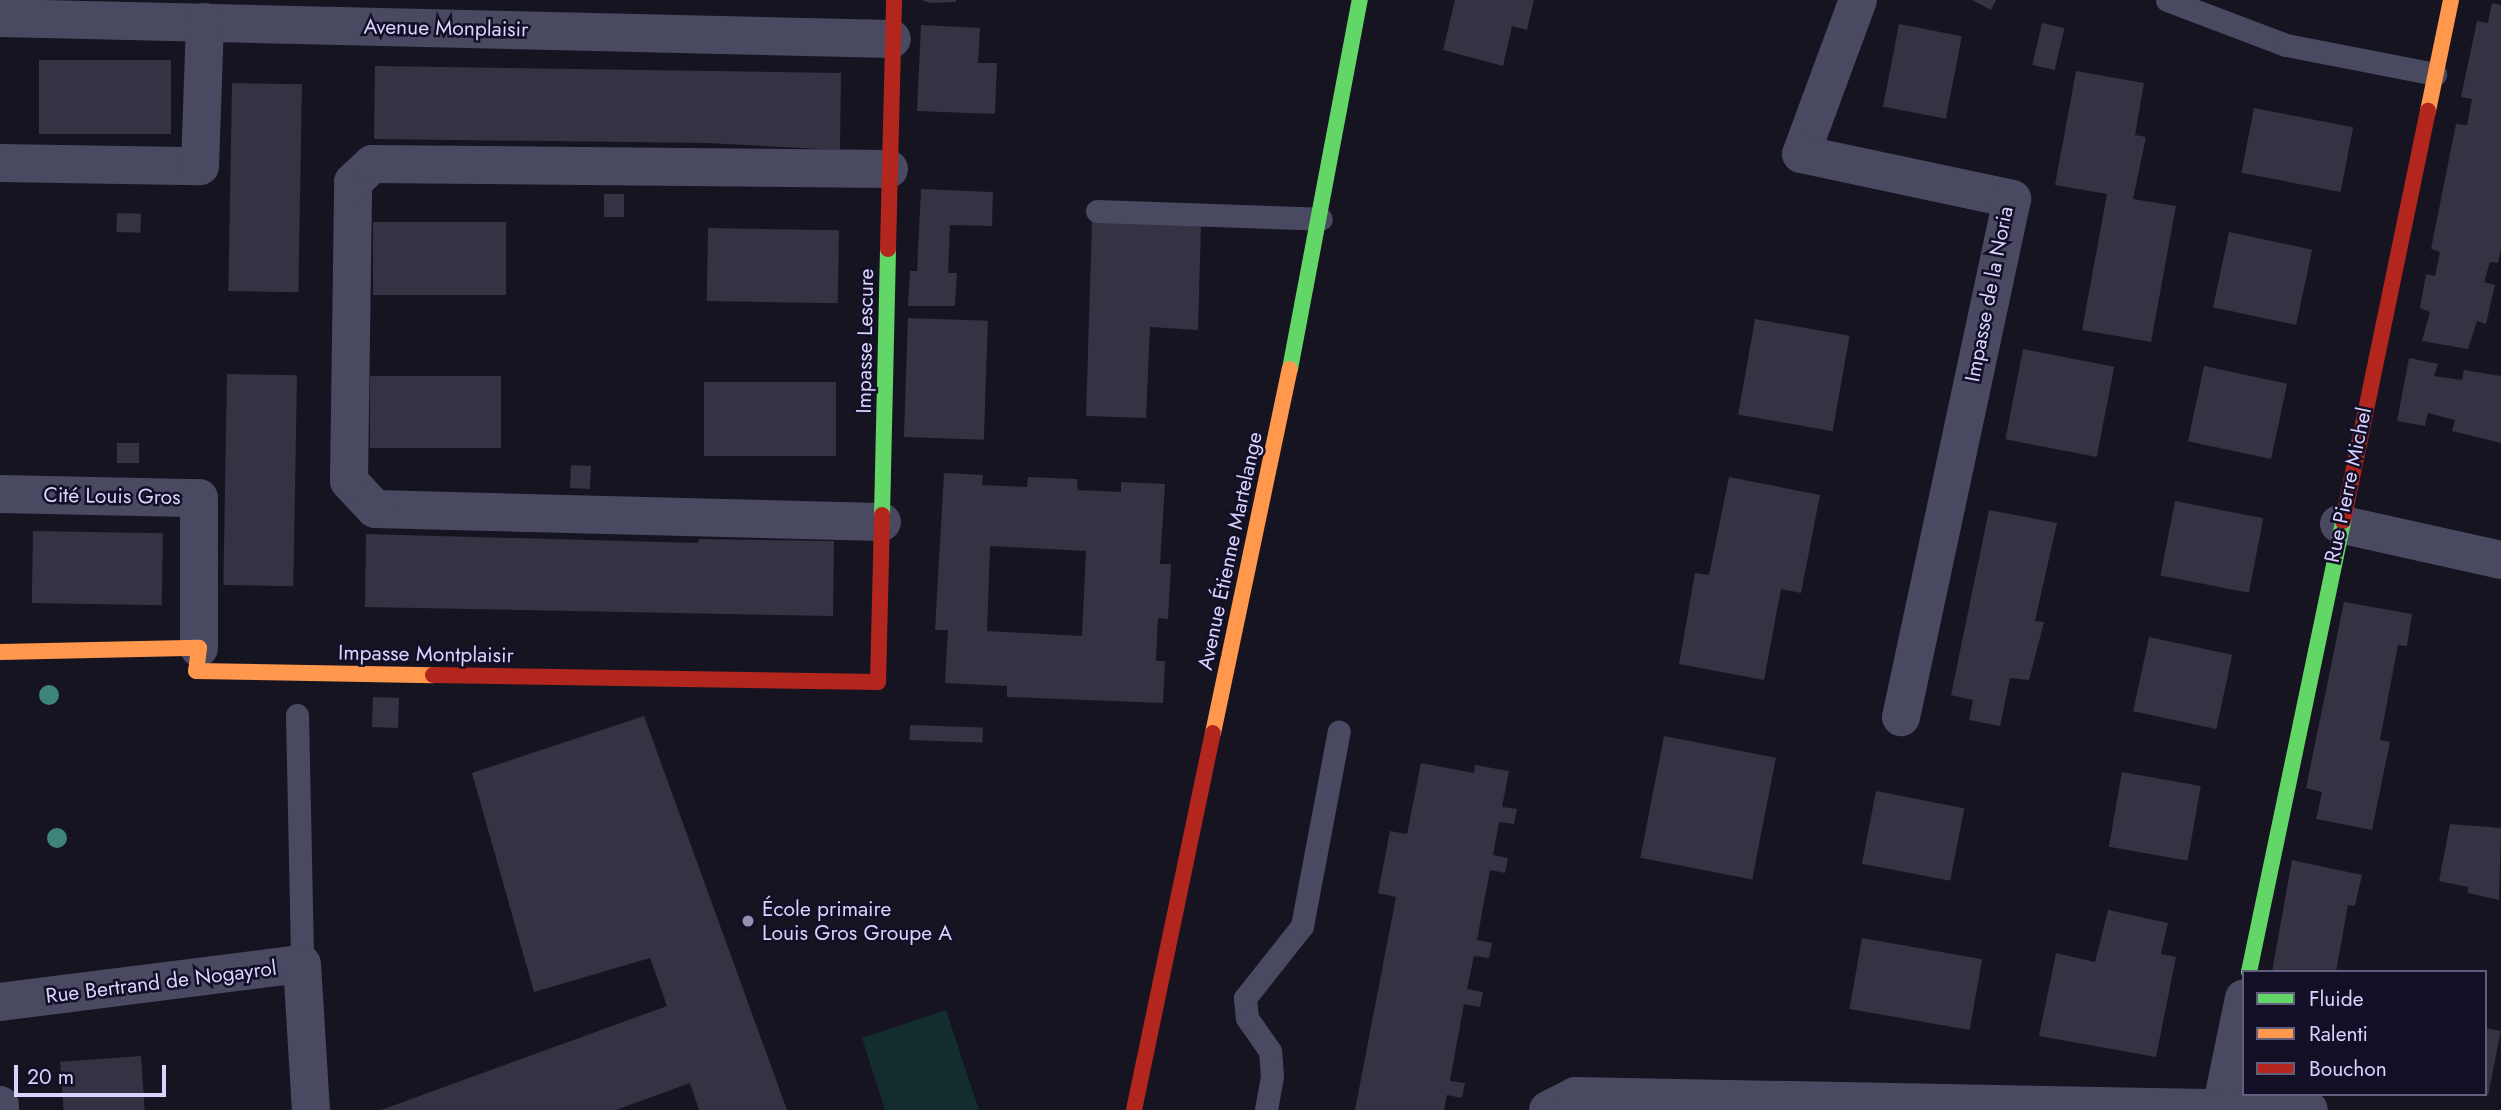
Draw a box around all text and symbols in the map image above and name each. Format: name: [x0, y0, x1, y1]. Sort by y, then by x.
street label: Avenue Monplaisir: [363, 14, 529, 42]
street label: Impasse de la Noria: [1960, 204, 2018, 384]
street label: Impasse Lescure: [851, 268, 879, 414]
street label: Rue Pierre Michel: [2319, 405, 2377, 565]
street label: Avenue Étienne Martelange: [1192, 430, 1268, 672]
street label: Cité Louis Gros: [43, 482, 181, 510]
street label: Impasse Montplaisir: [338, 640, 514, 668]
place label: École primaire Louis Gros Groupe A: [762, 896, 952, 946]
marker: École primaire Louis Gros Groupe A: [740, 913, 756, 929]
street label: Rue Bertrand de Nogayrol: [44, 955, 278, 1009]
legend: [2242, 970, 2487, 1096]
text: Fluide: [2309, 984, 2364, 1014]
text: Ralenti: [2309, 1019, 2368, 1049]
scale bar: [18, 1050, 170, 1094]
text: Bouchon: [2309, 1054, 2387, 1084]
text: 20 m: [27, 1062, 74, 1092]

